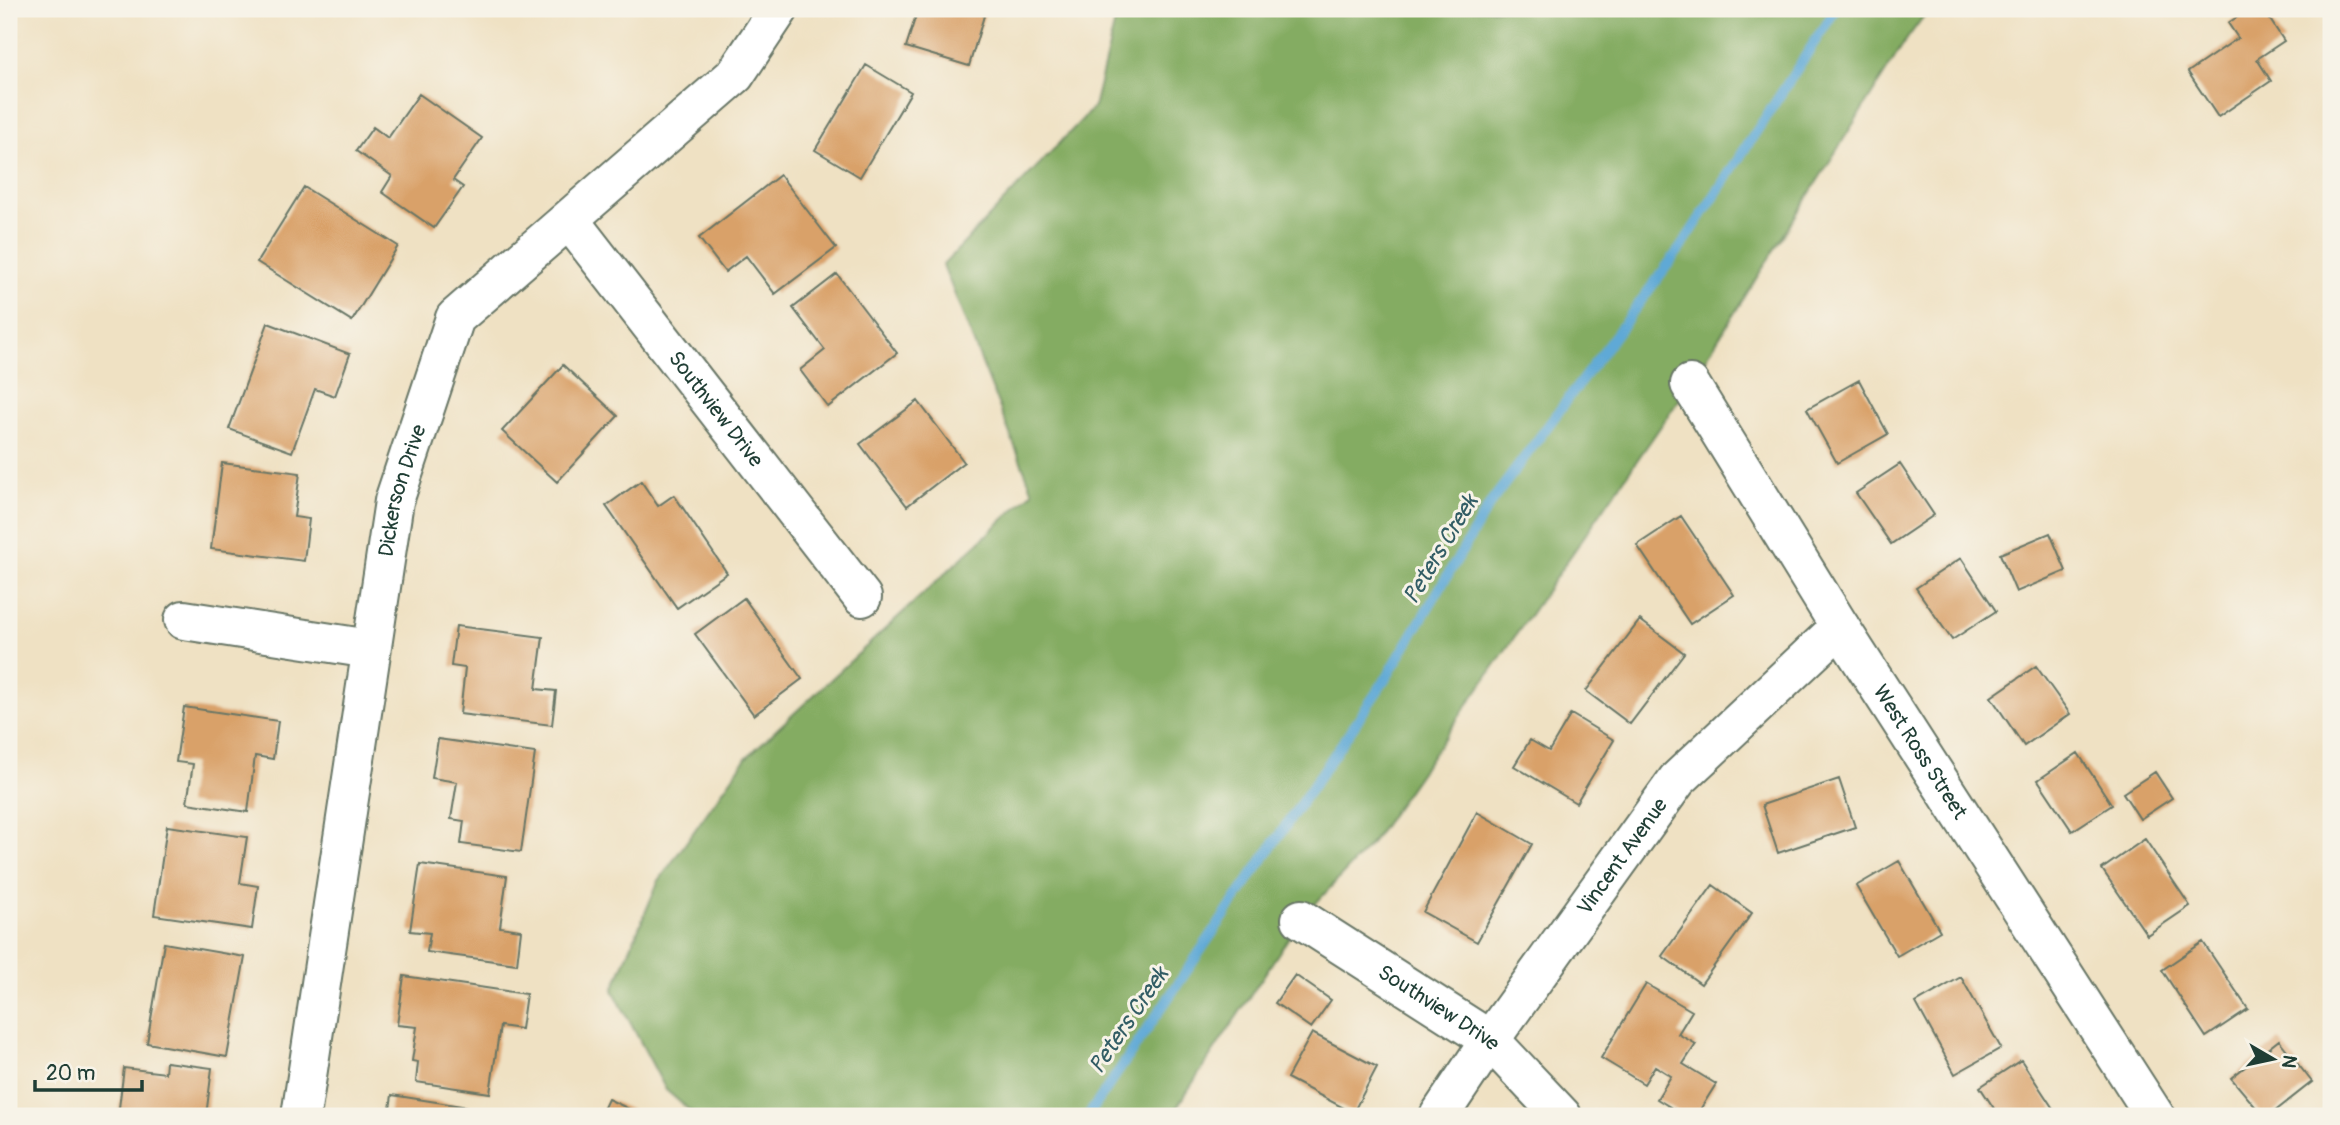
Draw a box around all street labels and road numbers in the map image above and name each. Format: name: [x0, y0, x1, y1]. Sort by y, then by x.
street label: Southview Drive: [662, 346, 769, 473]
street label: Dickerson Drive: [373, 420, 433, 558]
street label: West Ross Street: [1867, 680, 1973, 825]
street label: Vincent Avenue: [1571, 792, 1674, 920]
street label: Southview Drive: [1373, 959, 1506, 1057]

